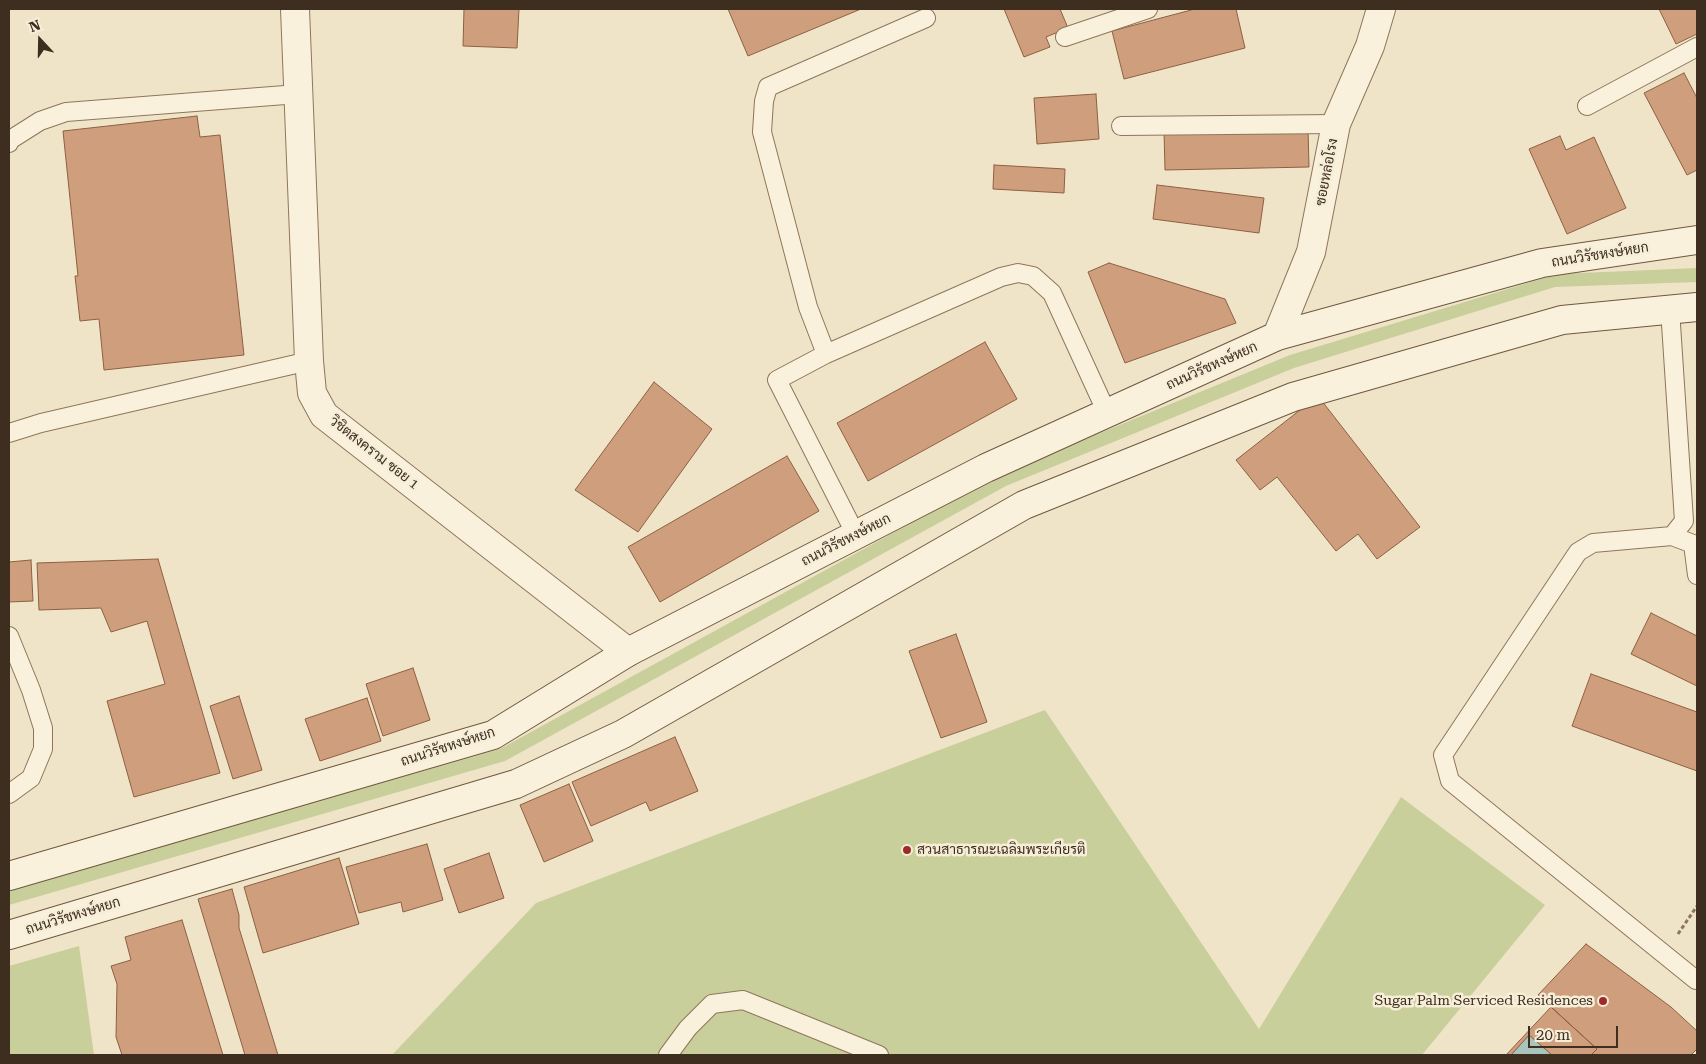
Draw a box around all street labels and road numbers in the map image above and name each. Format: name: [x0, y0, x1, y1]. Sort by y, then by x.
street label: ซอยหล่อโรง: [1312, 137, 1342, 207]
street label: ถนนวิรัชหงษ์หยก: [1550, 239, 1650, 271]
street label: ถนนวิรัชหงษ์หยก: [1164, 338, 1260, 394]
street label: วิชิตสงคราม ซอย 1: [326, 413, 422, 493]
street label: ถนนวิรัชหงษ์หยก: [798, 510, 894, 570]
street label: ถนนวิรัชหงษ์หยก: [399, 724, 497, 770]
street label: ถนนวิรัชหงษ์หยก: [24, 894, 122, 938]

